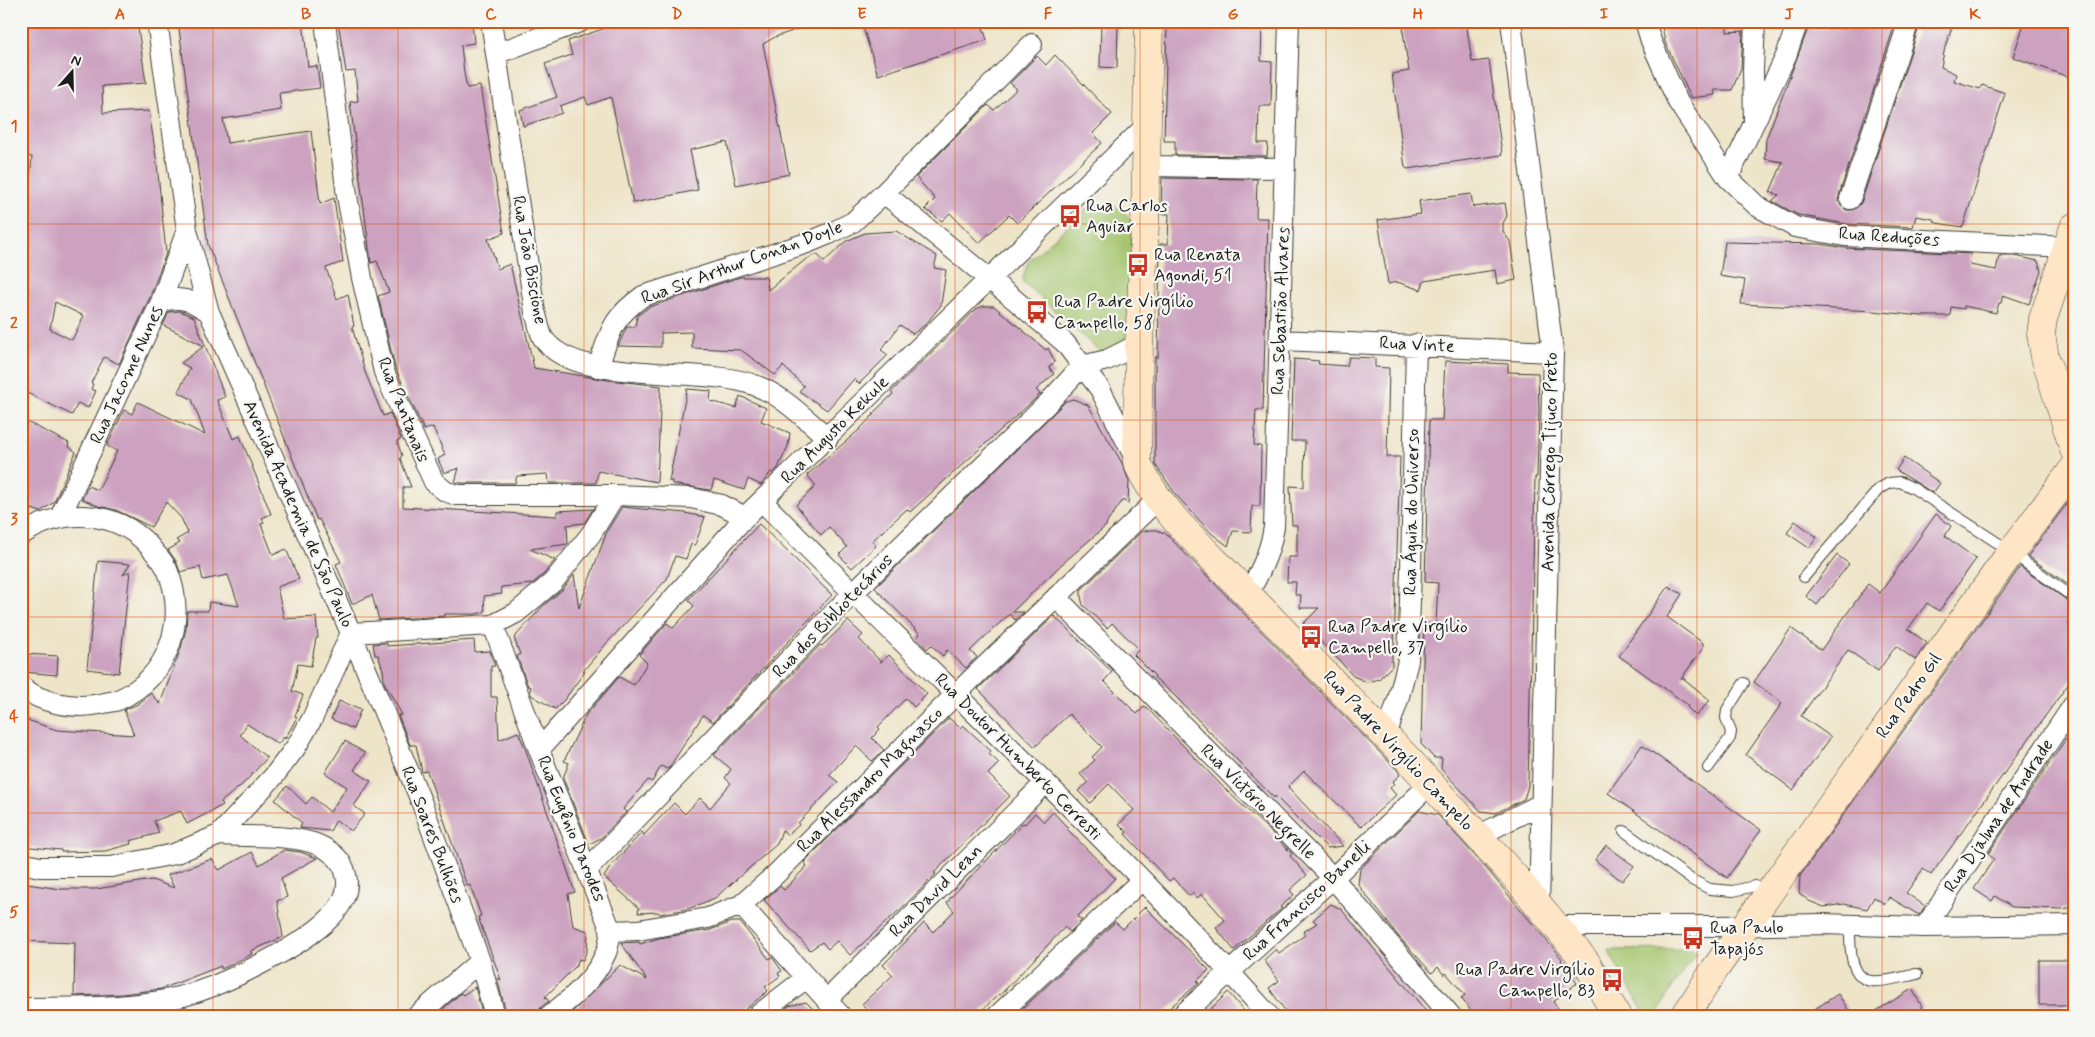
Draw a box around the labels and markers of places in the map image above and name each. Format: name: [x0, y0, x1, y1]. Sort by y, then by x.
place label: Rua Carlos Aguiar: [1086, 194, 1168, 239]
bus stop icon: Rua Carlos Aguiar: [1057, 203, 1083, 229]
place label: Rua Renata Agondi, 51: [1154, 243, 1241, 288]
bus stop icon: Rua Renata Agondi, 51: [1125, 252, 1151, 278]
place label: Rua Padre Virgílio Campello, 58: [1054, 290, 1194, 335]
bus stop icon: Rua Padre Virgílio Campello, 58: [1024, 299, 1050, 325]
place label: Rua Padre Virgílio Campello, 37: [1328, 615, 1468, 660]
bus stop icon: Rua Padre Virgílio Campello, 37: [1298, 624, 1324, 650]
place label: Rua Paulo Tapajós: [1710, 916, 1784, 961]
bus stop icon: Rua Paulo Tapajós: [1680, 925, 1706, 951]
place label: Rua Padre Virgílio Campello, 83: [1455, 958, 1595, 1003]
bus stop icon: Rua Padre Virgílio Campello, 83: [1599, 967, 1625, 993]

